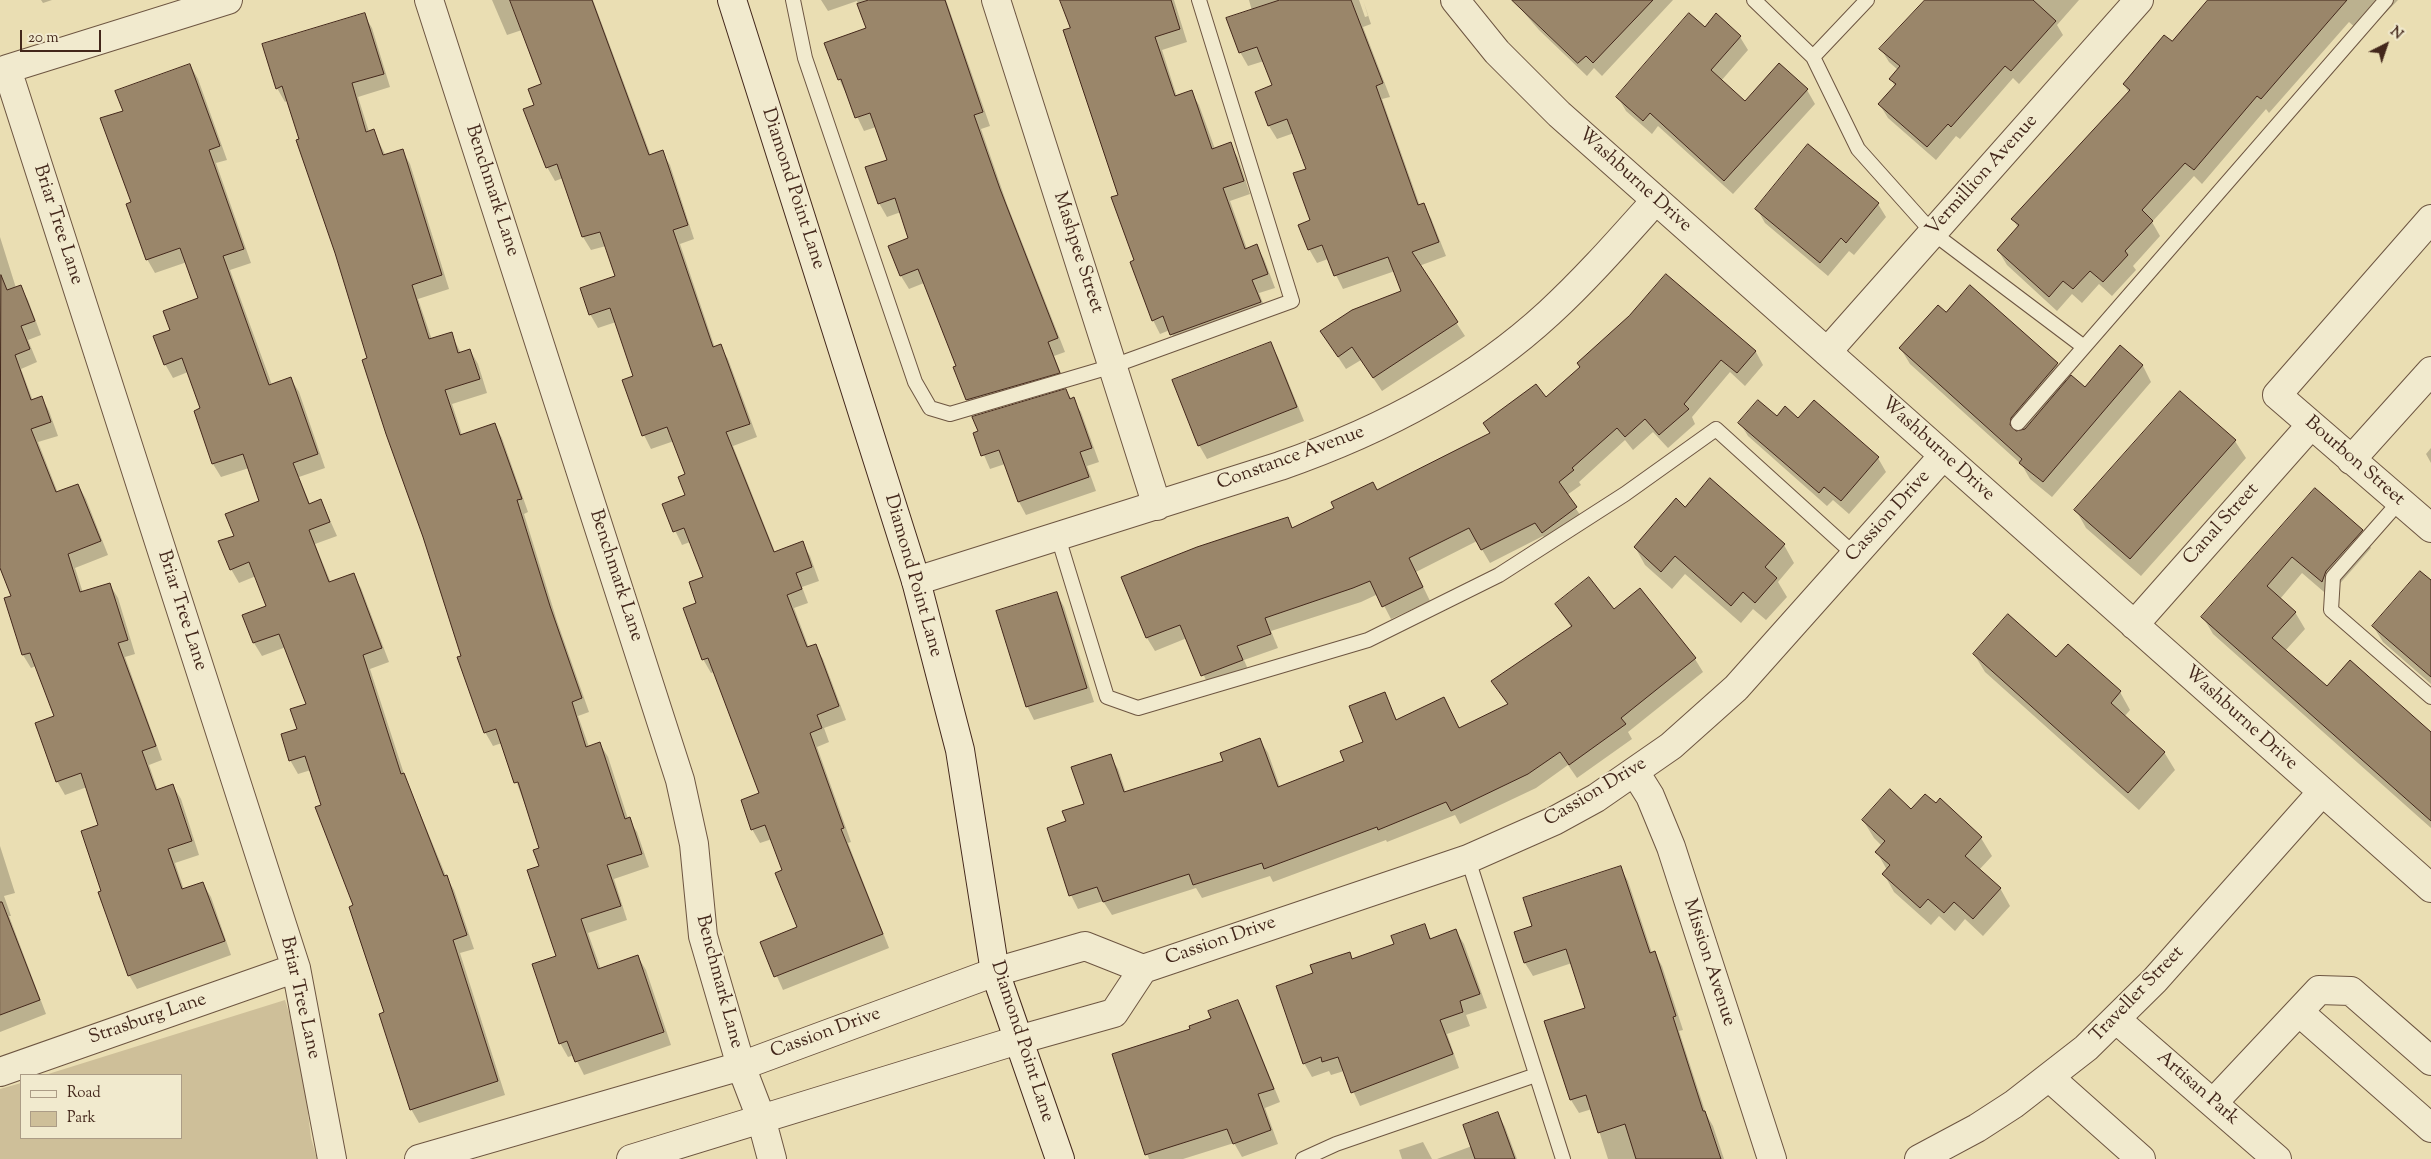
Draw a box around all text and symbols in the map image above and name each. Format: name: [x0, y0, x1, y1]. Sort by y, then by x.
scale bar: [22, 20, 104, 52]
north arrow: [2361, 20, 2411, 70]
text: N: [2385, 22, 2407, 45]
text: 20 m: [28, 28, 59, 49]
street label: Diamond Point Lane: [755, 105, 829, 273]
street label: Vermillion Avenue: [1922, 111, 2044, 241]
street label: Benchmark Lane: [459, 122, 523, 260]
street label: Washburne Drive: [1572, 124, 1696, 238]
street label: Briar Tree Lane: [27, 162, 87, 288]
street label: Mashpee Street: [1047, 190, 1107, 316]
street label: Washburne Drive: [1875, 393, 1999, 507]
street label: Bourbon Street: [2299, 412, 2409, 512]
street label: Constance Avenue: [1214, 422, 1368, 496]
street label: Cassion Drive: [1842, 466, 1936, 568]
street label: Canal Street: [2179, 479, 2265, 571]
street label: Diamond Point Lane: [878, 492, 946, 660]
street label: Benchmark Lane: [583, 507, 647, 645]
street label: Briar Tree Lane: [151, 548, 211, 674]
street label: Washburne Drive: [2178, 662, 2302, 776]
street label: Cassion Drive: [1541, 754, 1651, 832]
street label: Mission Avenue: [1677, 897, 1739, 1029]
street label: Cassion Drive: [1163, 912, 1279, 972]
street label: Benchmark Lane: [689, 913, 747, 1051]
street label: Briar Tree Lane: [274, 935, 324, 1061]
street label: Traveller Street: [2086, 942, 2190, 1048]
street label: Diamond Point Lane: [984, 958, 1058, 1126]
street label: Strasburg Lane: [86, 989, 210, 1051]
street label: Cassion Drive: [768, 1004, 884, 1064]
street label: Artisan Park: [2151, 1047, 2243, 1131]
legend: [20, 1074, 182, 1139]
text: Road: [67, 1083, 101, 1104]
text: Park: [67, 1108, 96, 1129]

